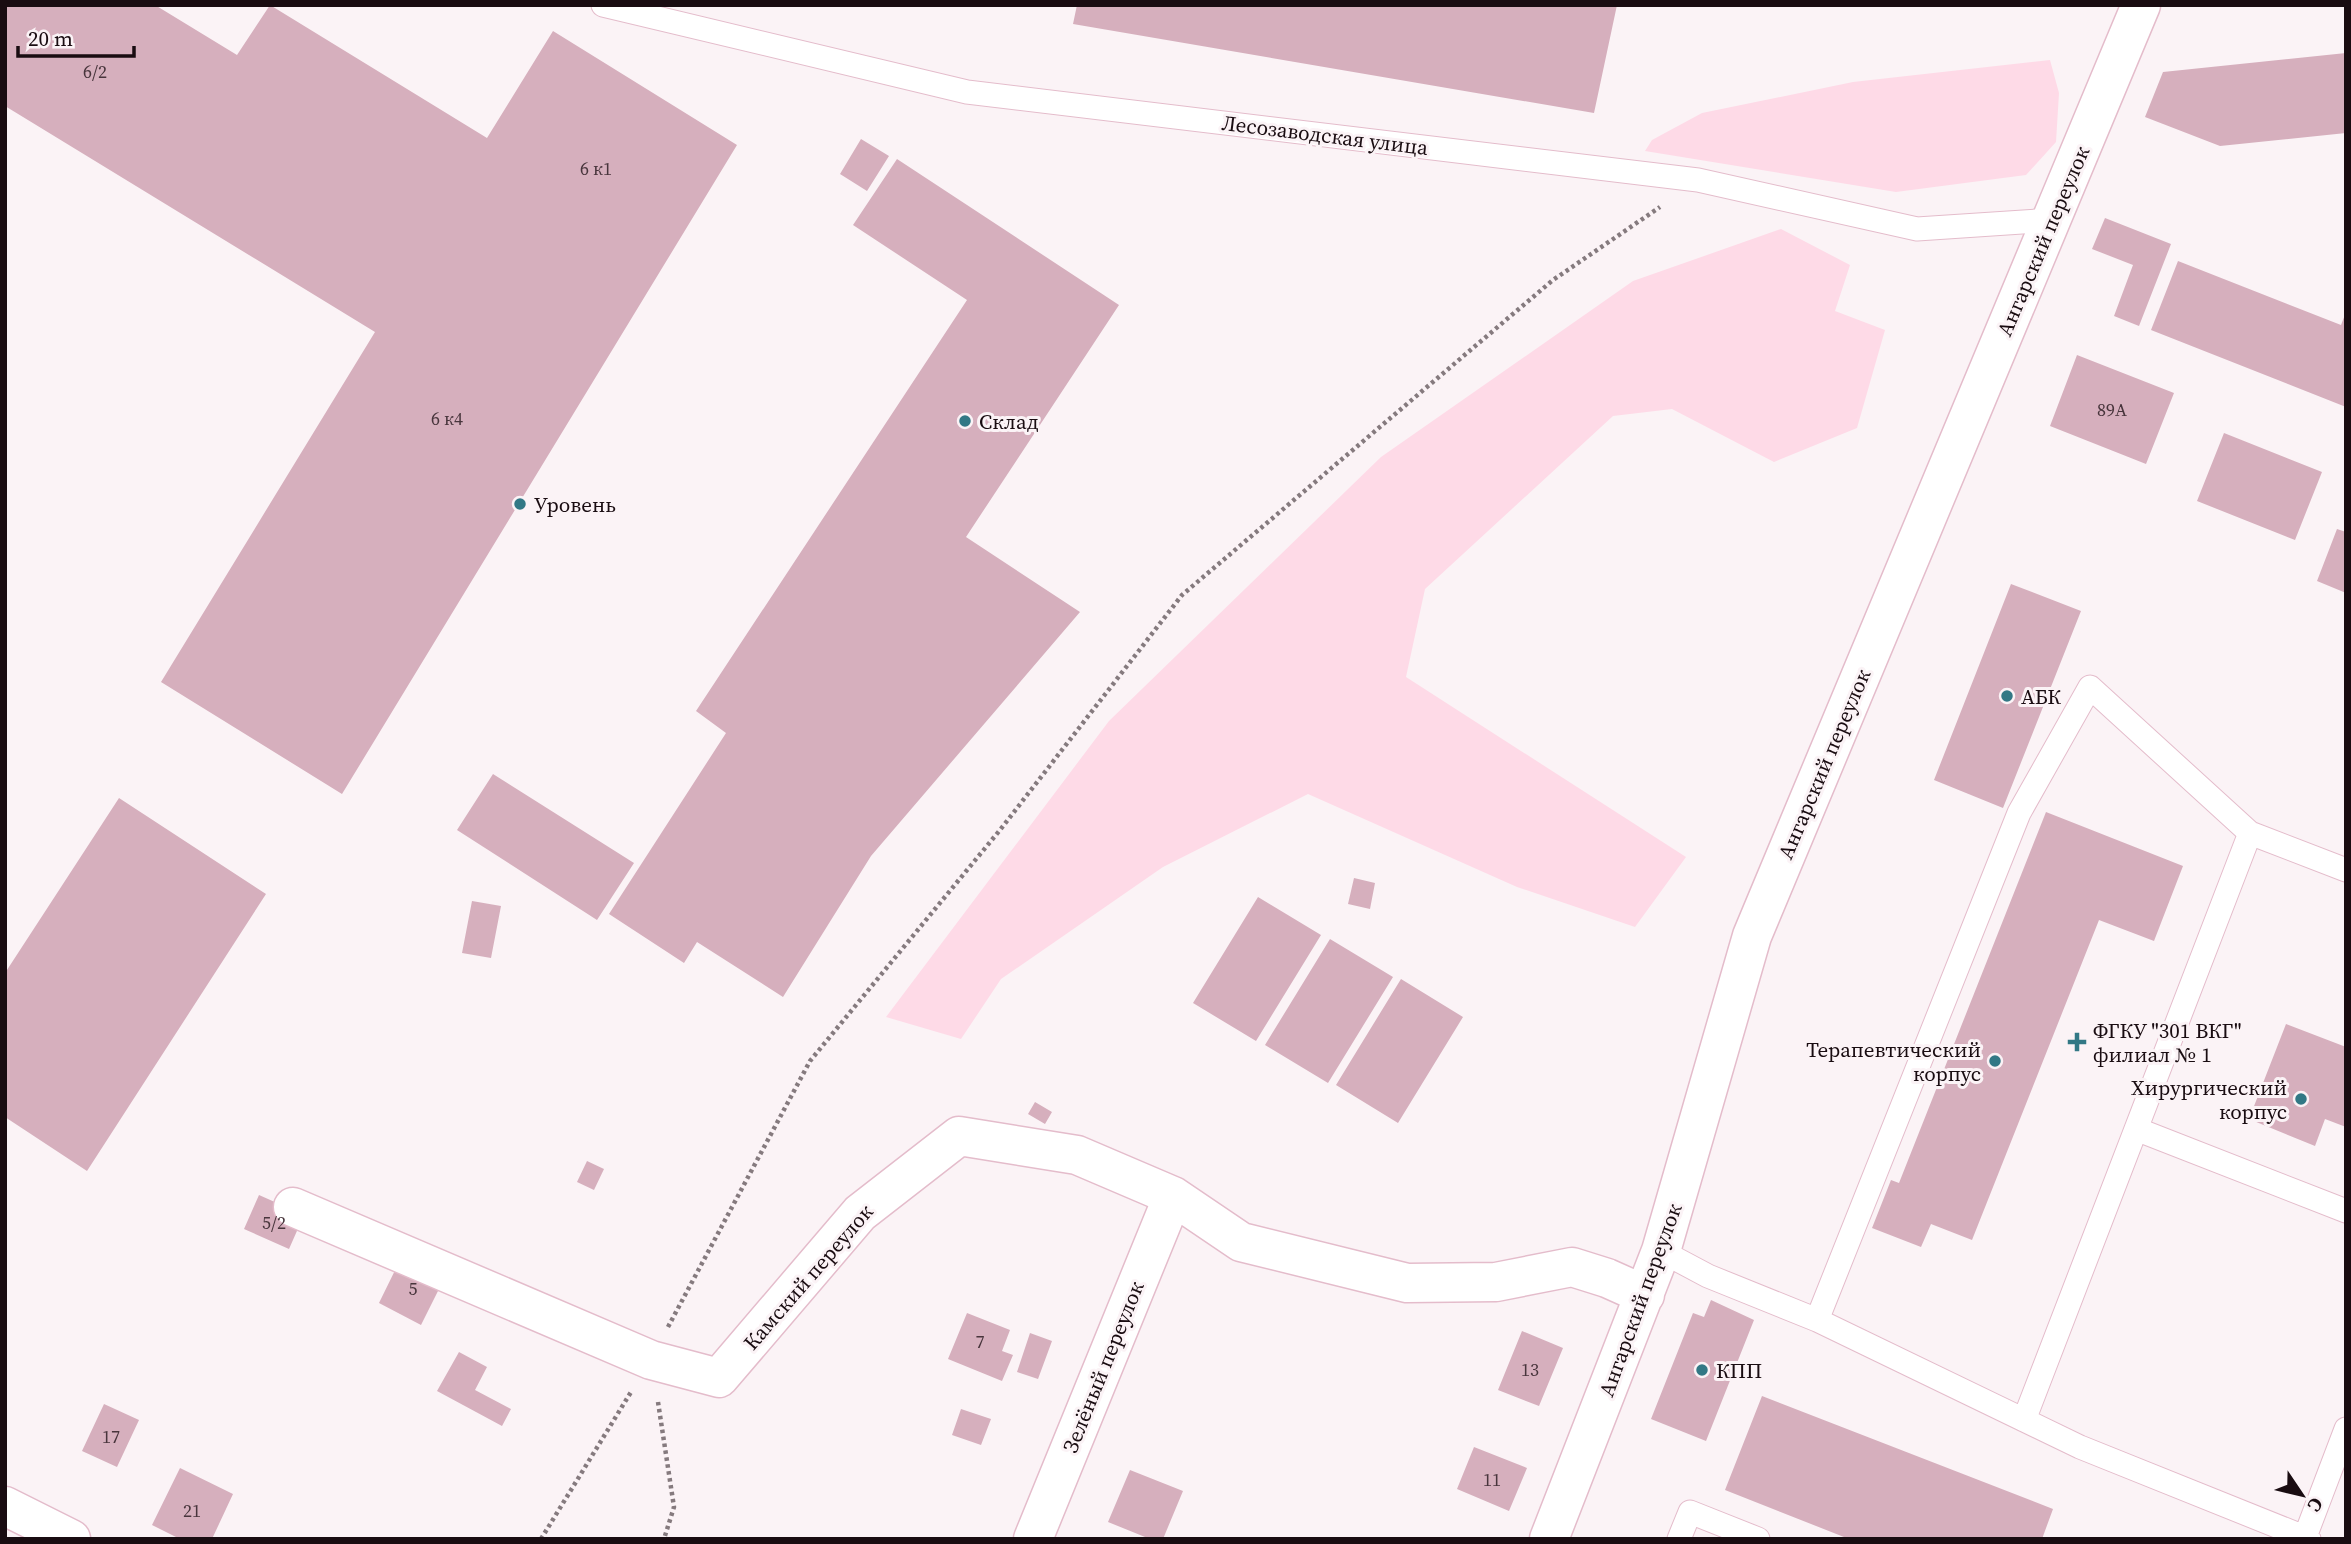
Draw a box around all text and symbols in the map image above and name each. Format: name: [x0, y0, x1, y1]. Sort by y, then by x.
scale bar: [18, 14, 133, 58]
text: 20 m: [28, 24, 73, 53]
house number: 6/2: [83, 59, 107, 84]
street label: Лесозаводская улица: [1220, 108, 1430, 162]
street label: Ангарский переулок: [1990, 141, 2096, 341]
house number: 6 к1: [580, 156, 612, 181]
house number: 89А: [2097, 397, 2127, 422]
house number: 6 к4: [431, 406, 463, 431]
place label: Склад: [979, 407, 1039, 436]
marker: Склад: [957, 413, 973, 429]
place label: Уровень: [534, 490, 616, 519]
marker: Уровень: [512, 496, 528, 512]
street label: Ангарский переулок: [1771, 664, 1877, 864]
place label: АБК: [2021, 682, 2061, 711]
marker: АБК: [1999, 688, 2015, 704]
place label: ФГКУ "301 ВКГ" филиал № 1: [2093, 1016, 2241, 1069]
marker: ФГКУ "301 ВКГ" филиал № 1: [2067, 1032, 2087, 1052]
place label: Терапевтический корпус: [1806, 1035, 1981, 1088]
marker: Терапевтический корпус: [1987, 1053, 2003, 1069]
place label: Хирургический корпус: [2131, 1073, 2287, 1126]
marker: Хирургический корпус: [2293, 1091, 2309, 1107]
street label: Камский переулок: [737, 1198, 880, 1356]
street label: Ангарский переулок: [1592, 1199, 1689, 1401]
house number: 5/2: [262, 1210, 286, 1235]
house number: 5: [409, 1276, 418, 1301]
street label: Зелёный переулок: [1055, 1276, 1151, 1457]
house number: 7: [976, 1329, 985, 1354]
place label: КПП: [1716, 1356, 1762, 1385]
house number: 13: [1521, 1357, 1539, 1382]
marker: КПП: [1694, 1362, 1710, 1378]
house number: 17: [102, 1424, 120, 1449]
north arrow: [2267, 1460, 2337, 1530]
house number: 11: [1483, 1467, 1501, 1492]
text: С: [2302, 1492, 2330, 1517]
house number: 21: [183, 1498, 201, 1523]

